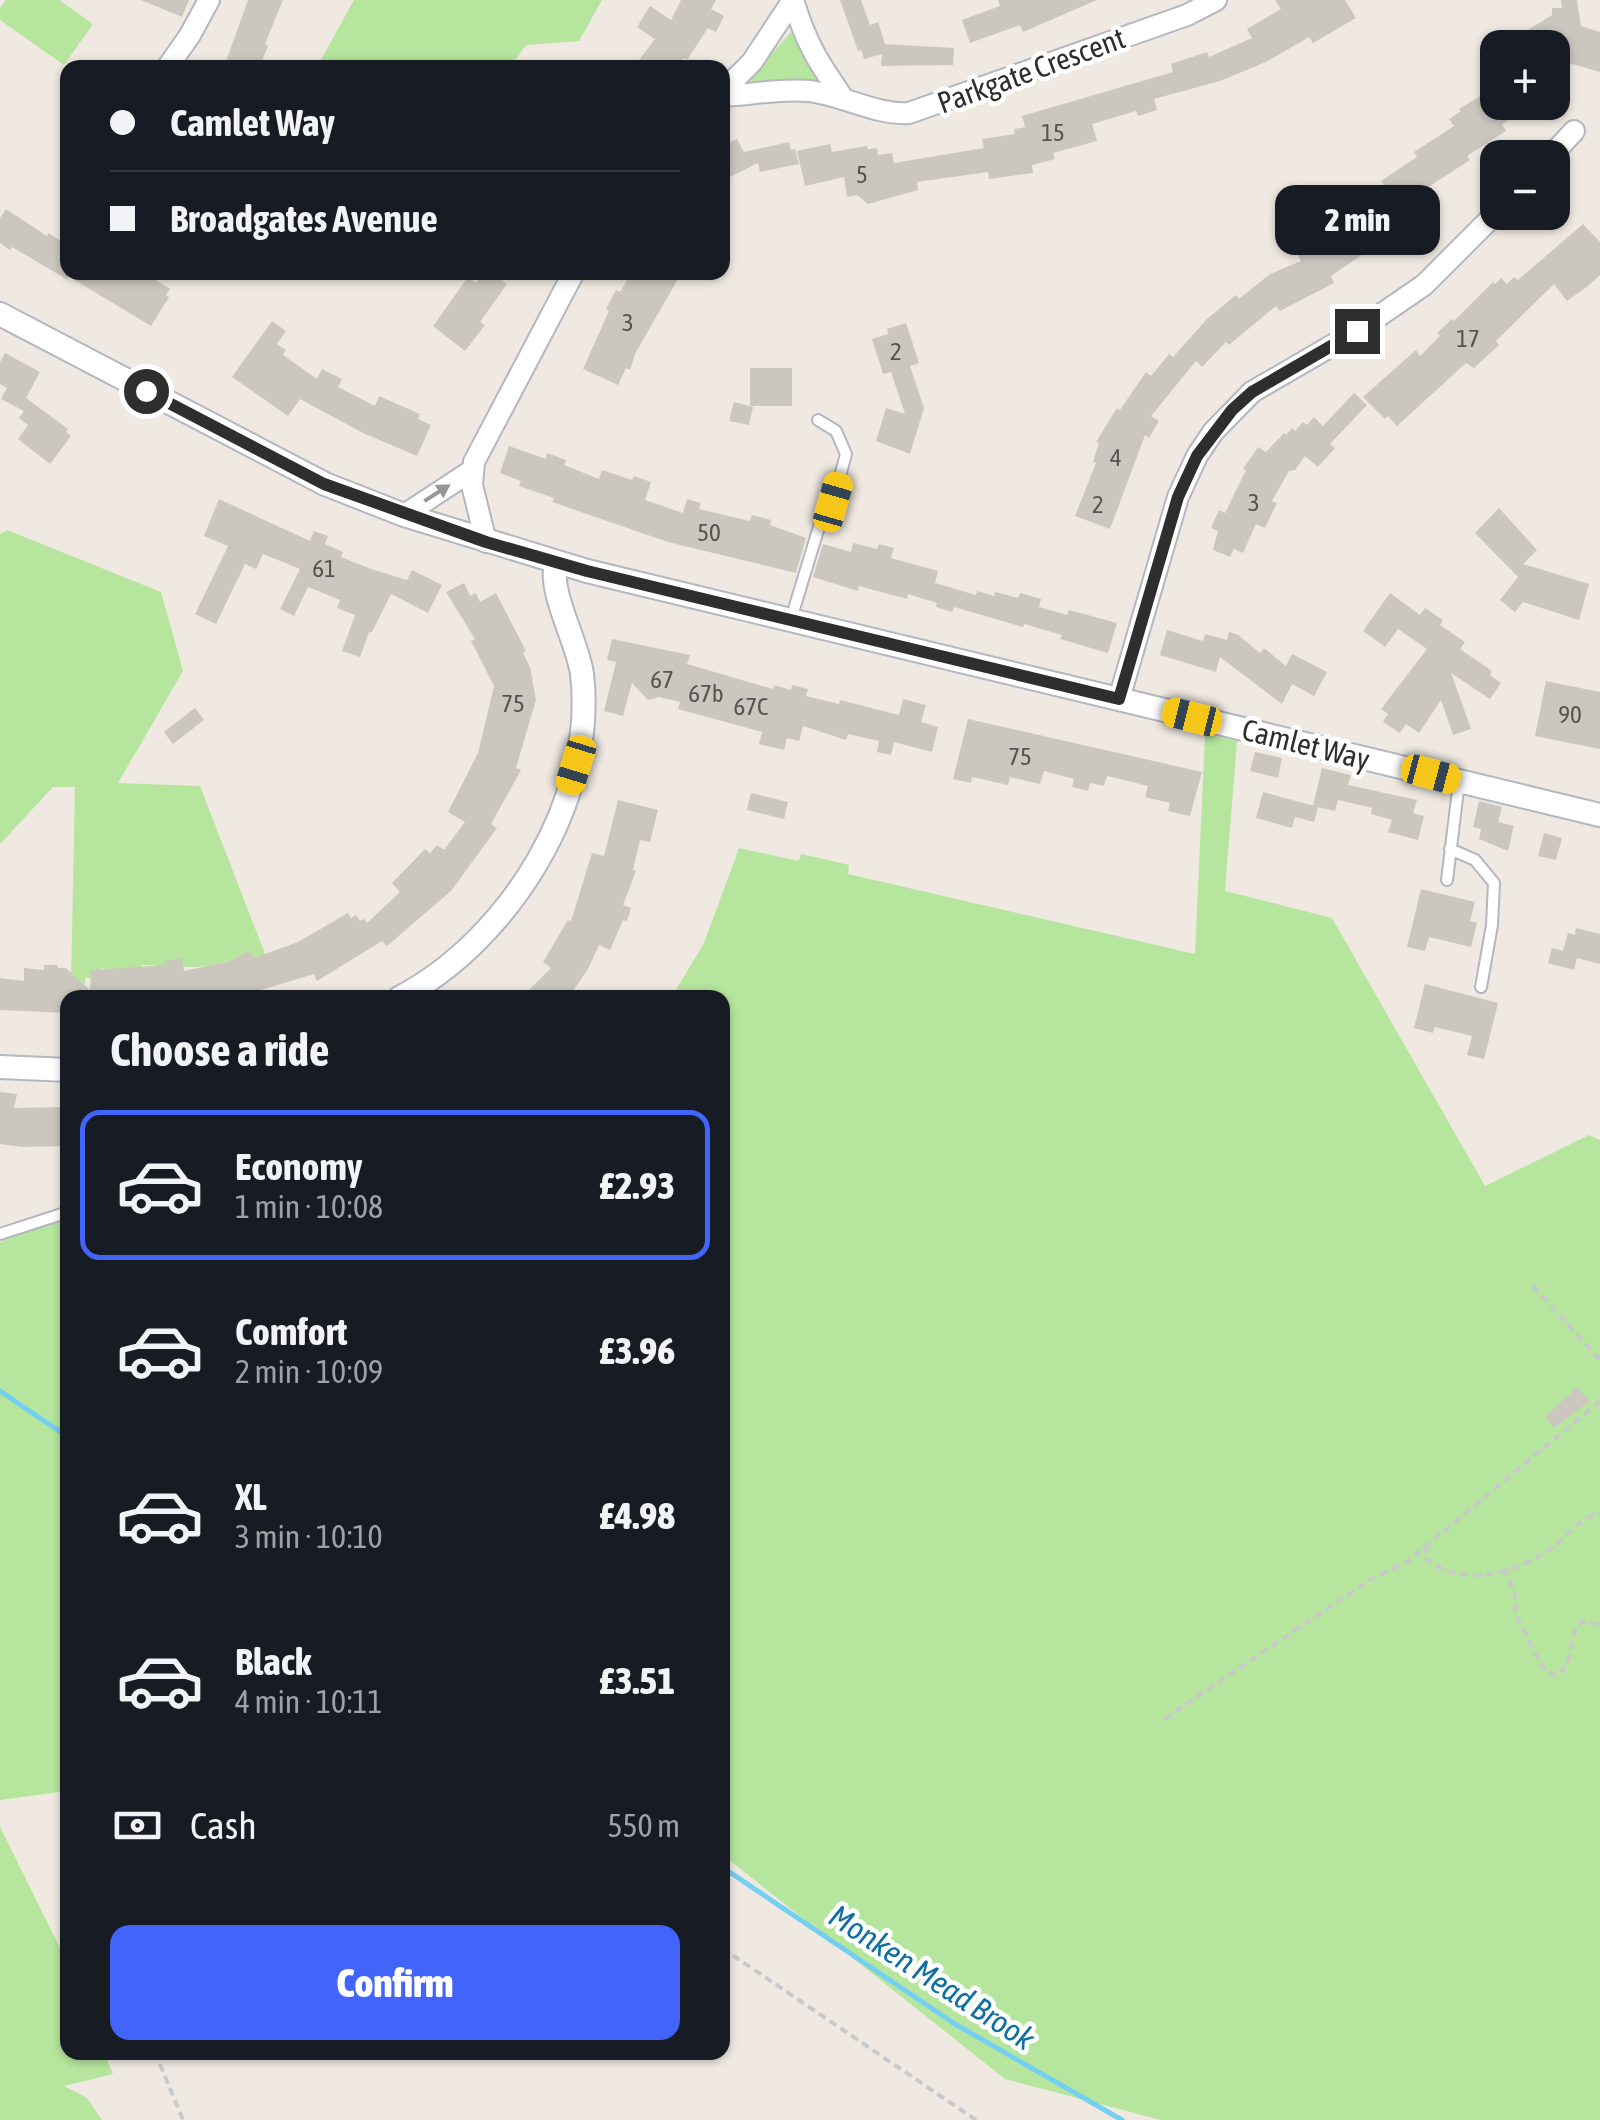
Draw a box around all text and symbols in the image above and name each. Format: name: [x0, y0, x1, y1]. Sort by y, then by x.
street label: Parkgate Crescent: [933, 20, 1129, 120]
map controls: [1480, 30, 1570, 230]
button: +: [1480, 30, 1570, 120]
text: Camlet Way: [170, 101, 335, 144]
house number: 15: [1041, 118, 1065, 146]
button: −: [1480, 140, 1570, 230]
house number: 5: [856, 160, 868, 188]
callout: 2 min: [1274, 186, 1440, 256]
text: Broadgates Avenue: [170, 197, 438, 240]
text: 2 min: [1325, 201, 1390, 238]
house number: 3: [622, 308, 634, 336]
route end: [1335, 309, 1380, 354]
house number: 17: [1456, 324, 1480, 352]
house number: 2: [890, 337, 902, 365]
route start: [124, 369, 169, 414]
house number: 4: [1110, 443, 1122, 471]
car: [810, 469, 856, 535]
one-way arrow: [424, 485, 451, 503]
house number: 3: [1248, 488, 1260, 516]
house number: 2: [1092, 490, 1104, 518]
house number: 50: [697, 518, 721, 546]
house number: 61: [312, 554, 336, 582]
house number: 67: [650, 665, 674, 693]
house number: 67b: [688, 679, 724, 707]
house number: 75: [501, 689, 525, 717]
house number: 67C: [734, 692, 768, 720]
car: [1159, 695, 1225, 739]
house number: 90: [1558, 700, 1582, 728]
street label: Camlet Way: [1239, 712, 1373, 776]
car: [553, 732, 599, 798]
house number: 75: [1008, 742, 1032, 770]
car: [1398, 752, 1464, 796]
text: Choose a ride: [110, 1024, 329, 1076]
icon: car: [115, 1140, 205, 1230]
text: Economy: [235, 1145, 362, 1188]
text: £2.93: [599, 1164, 675, 1207]
text: 1 min · 10:08: [235, 1188, 383, 1225]
icon: car: [115, 1305, 205, 1395]
text: Comfort: [235, 1310, 347, 1353]
text: £3.96: [599, 1329, 675, 1372]
text: 2 min · 10:09: [235, 1353, 383, 1390]
icon: car: [115, 1470, 205, 1560]
text: XL: [235, 1475, 267, 1518]
text: £4.98: [599, 1494, 675, 1537]
text: 3 min · 10:10: [235, 1518, 382, 1555]
icon: car: [115, 1635, 205, 1725]
text: Black: [235, 1640, 312, 1683]
text: £3.51: [599, 1659, 675, 1702]
text: 4 min · 10:11: [235, 1683, 382, 1720]
icon: cash: [110, 1798, 165, 1853]
text: Cash: [190, 1804, 257, 1847]
text: 550 m: [607, 1807, 680, 1844]
water label: Monken Mead Brook: [822, 1897, 1042, 2058]
button: Confirm: [110, 1925, 680, 2040]

